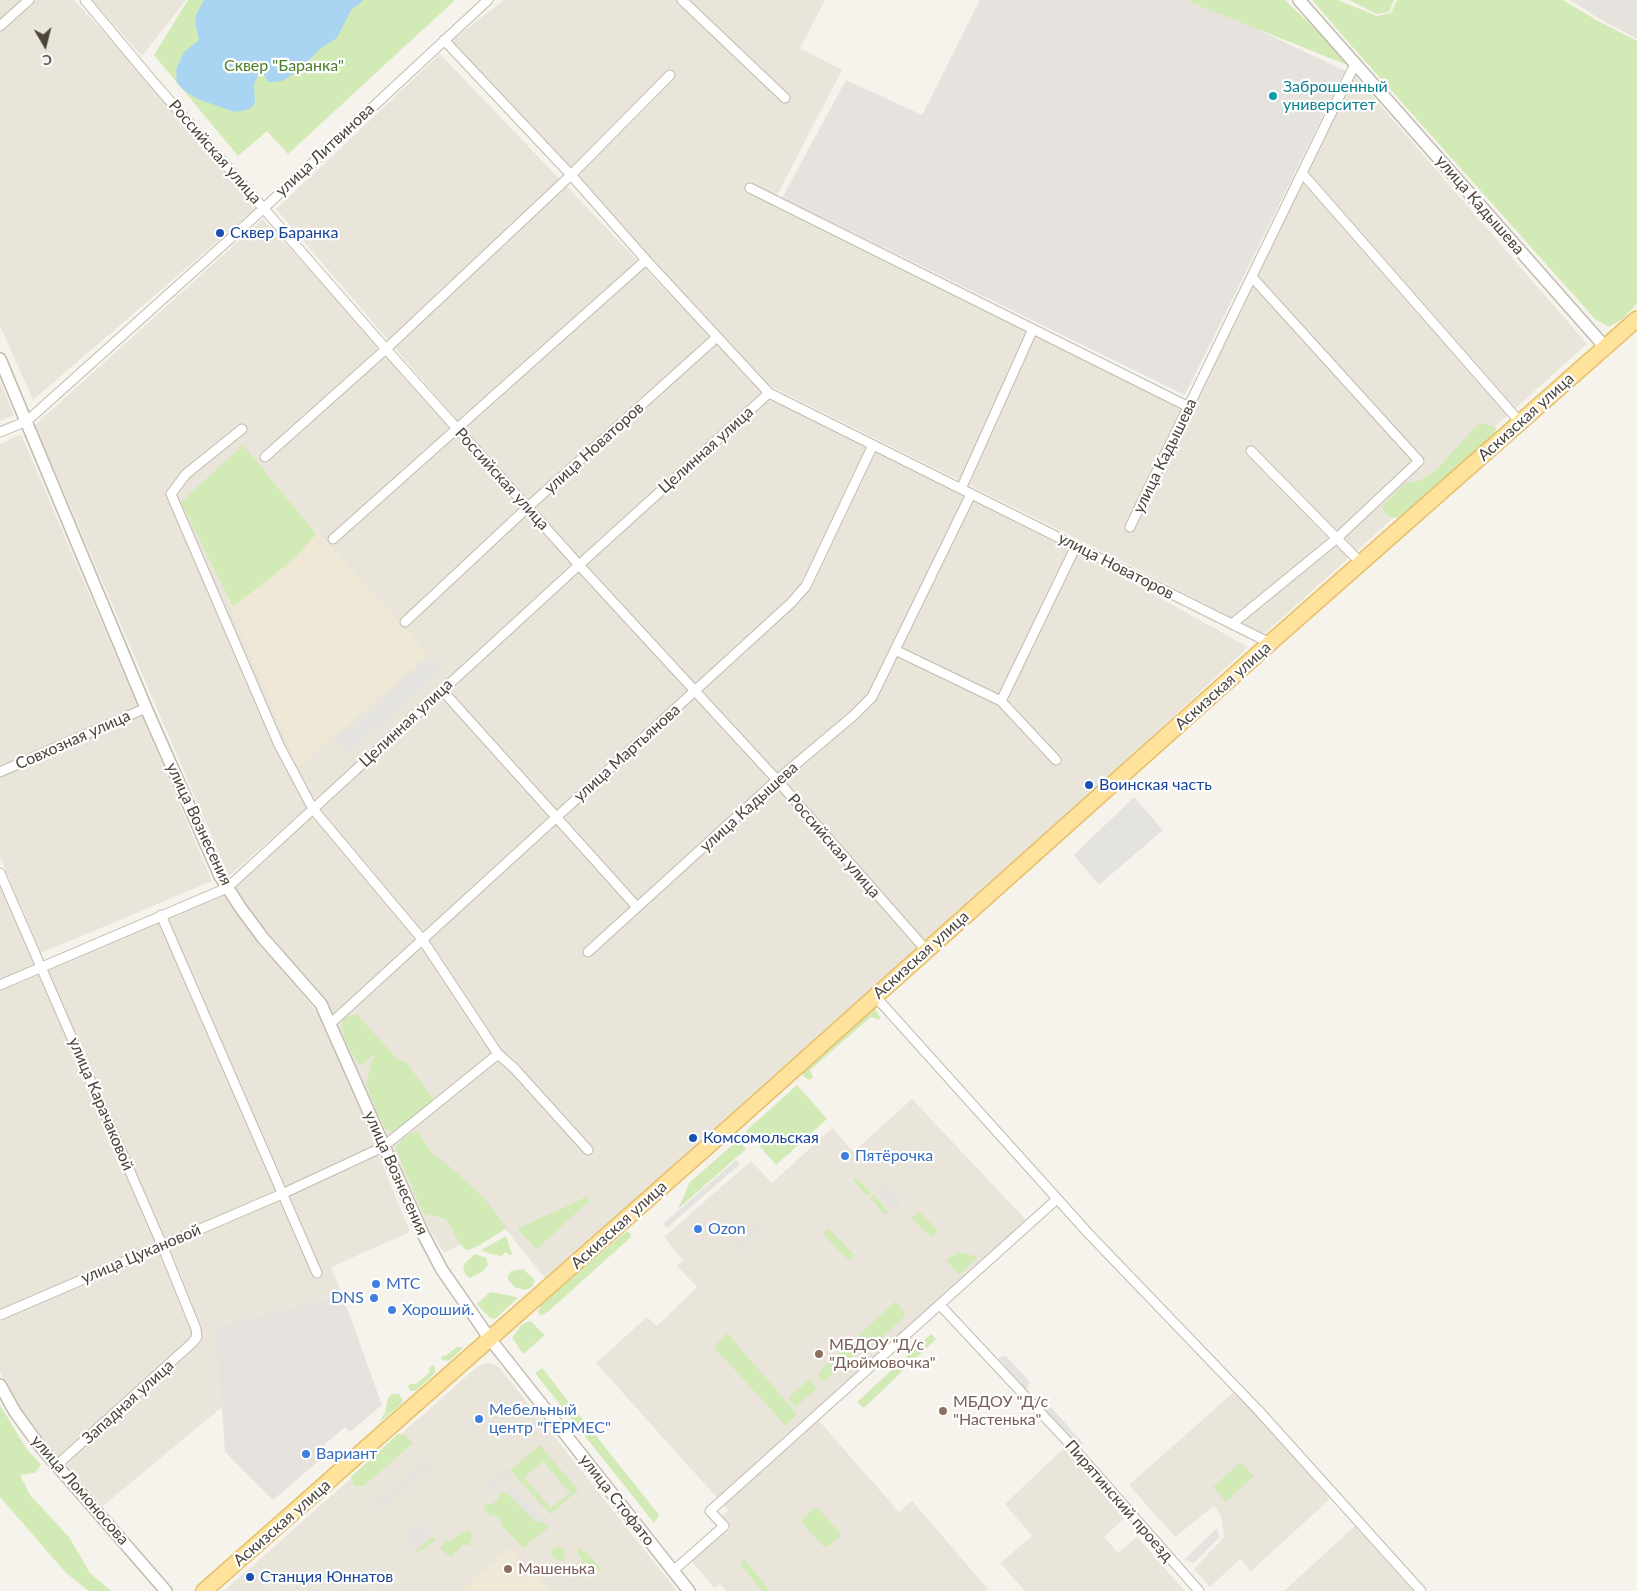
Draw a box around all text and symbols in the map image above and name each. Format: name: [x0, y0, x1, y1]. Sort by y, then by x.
north arrow: [20, 20, 70, 70]
text: С: [41, 51, 53, 69]
park label: Сквер "Баранка": [224, 56, 344, 76]
place label: Заброшенный университет: [1283, 77, 1388, 115]
marker: Заброшенный университет: [1267, 90, 1279, 102]
street label: Российская улица: [165, 96, 265, 208]
street label: улица Литвинова: [272, 99, 378, 201]
street label: улица Кадышева: [1432, 151, 1528, 259]
place label: Сквер Баранка: [230, 223, 338, 243]
marker: Сквер Баранка: [214, 227, 226, 239]
street label: Аскизская улица: [1474, 369, 1578, 465]
street label: улица Кадышева: [1129, 395, 1201, 517]
street label: улица Новаторов: [540, 398, 648, 498]
street label: Целинная улица: [655, 402, 757, 498]
street label: Российская улица: [451, 424, 553, 534]
street label: улица Новаторов: [1055, 529, 1177, 603]
street label: Аскизская улица: [1171, 638, 1275, 734]
street label: Целинная улица: [355, 675, 457, 771]
street label: улица Мартьянова: [570, 700, 684, 806]
street label: Совхозная улица: [13, 706, 133, 774]
street label: улица Кадышева: [696, 758, 802, 856]
street label: улица Вознесения: [162, 759, 236, 889]
place label: Воинская часть: [1099, 775, 1212, 795]
marker: Воинская часть: [1083, 779, 1095, 791]
street label: Российская улица: [784, 790, 884, 902]
street label: Аскизская улица: [869, 907, 973, 1003]
street label: улица Карачаковой: [64, 1035, 138, 1173]
street label: улица Вознесения: [360, 1108, 432, 1238]
place label: Комсомольская: [703, 1128, 819, 1148]
marker: Комсомольская: [687, 1132, 699, 1144]
place label: Пятёрочка: [855, 1146, 933, 1166]
marker: Пятёрочка: [839, 1150, 851, 1162]
street label: Аскизская улица: [567, 1177, 671, 1273]
place label: Ozon: [708, 1219, 746, 1239]
street label: улица Цукановой: [78, 1220, 204, 1288]
marker: Ozon: [692, 1223, 704, 1235]
place label: МТС: [386, 1274, 420, 1294]
marker: МТС: [370, 1278, 382, 1290]
place label: DNS: [331, 1288, 364, 1308]
marker: DNS: [368, 1292, 380, 1304]
place label: Хороший.: [402, 1300, 474, 1320]
marker: Хороший.: [386, 1304, 398, 1316]
place label: МБДОУ "Д/с "Дюймовочка": [829, 1335, 936, 1373]
marker: МБДОУ "Д/с "Дюймовочка": [813, 1348, 825, 1360]
street label: Западная улица: [78, 1356, 178, 1448]
place label: МБДОУ "Д/с "Настенька": [953, 1392, 1048, 1430]
place label: Мебельный центр "ГЕРМЕС": [489, 1400, 611, 1438]
marker: МБДОУ "Д/с "Настенька": [937, 1405, 949, 1417]
marker: Мебельный центр "ГЕРМЕС": [473, 1413, 485, 1425]
street label: улица Ломоносова: [27, 1431, 133, 1549]
street label: Пирятинский проезд: [1061, 1436, 1177, 1566]
place label: Вариант: [316, 1444, 377, 1464]
marker: Вариант: [300, 1448, 312, 1460]
street label: улица Стофато: [575, 1450, 659, 1550]
street label: Аскизская улица: [229, 1476, 335, 1570]
place label: Машенька: [518, 1559, 595, 1579]
marker: Машенька: [502, 1563, 514, 1575]
place label: Станция Юннатов: [260, 1567, 393, 1587]
marker: Станция Юннатов: [244, 1571, 256, 1583]

